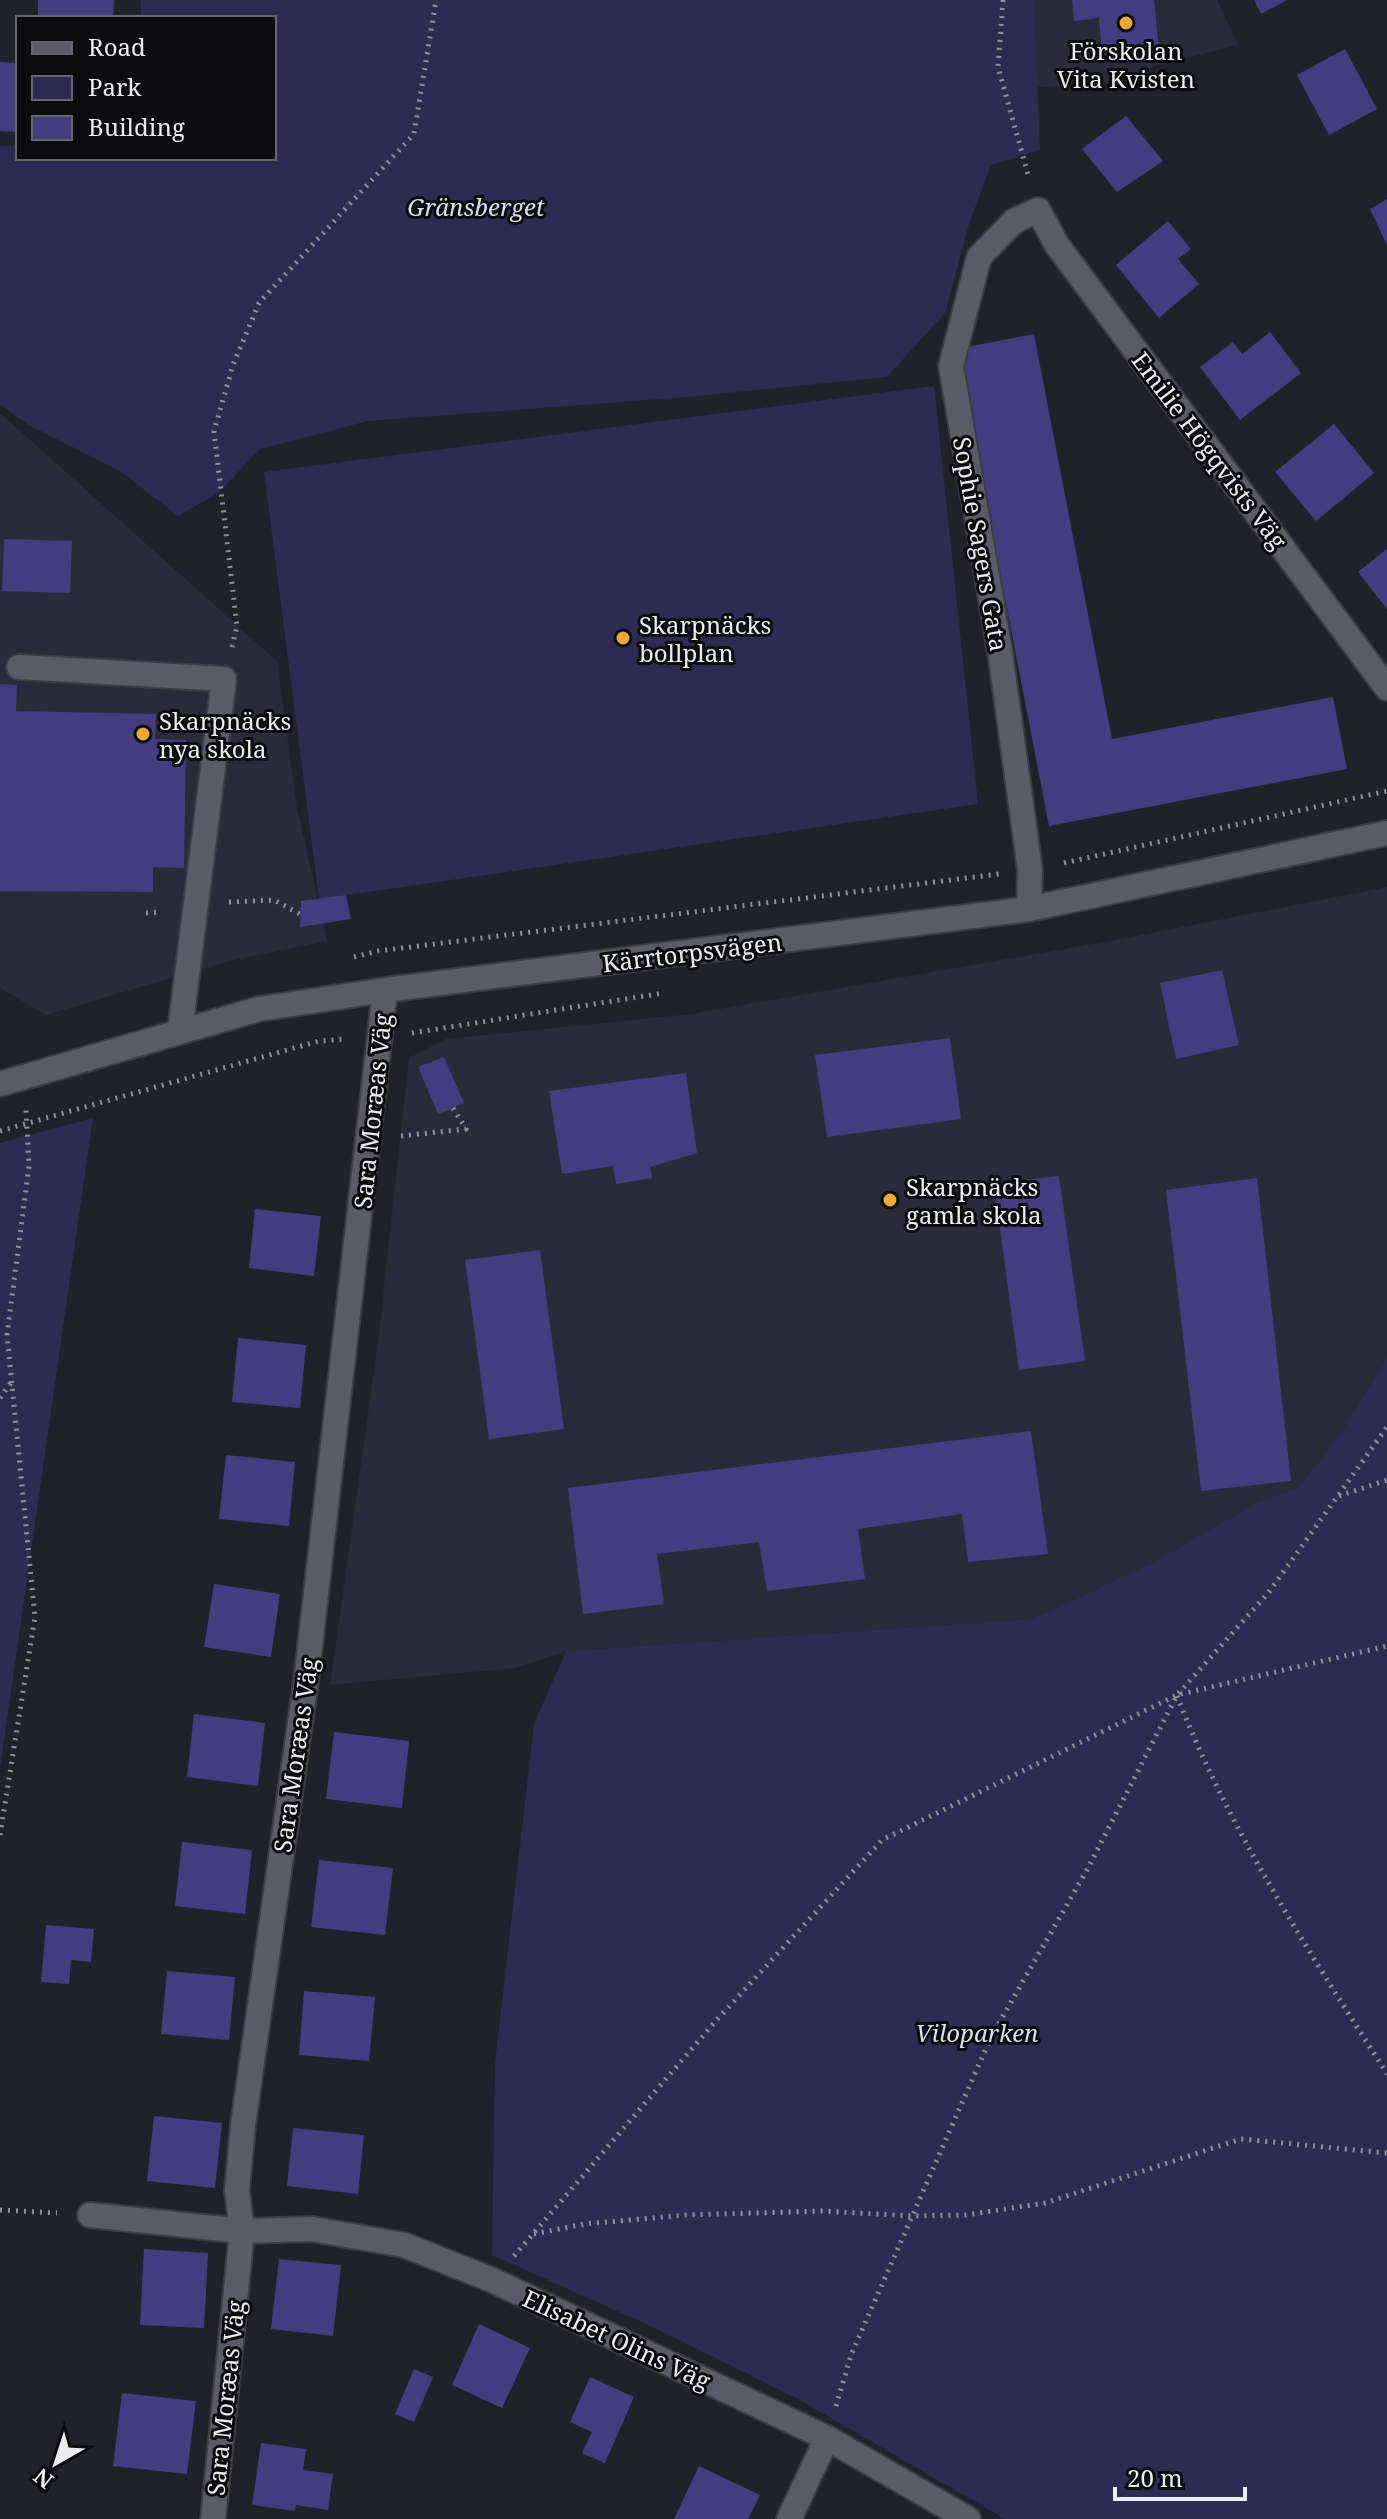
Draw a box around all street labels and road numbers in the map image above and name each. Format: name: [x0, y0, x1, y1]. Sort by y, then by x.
street label: Emilie Högqvists Väg: [1125, 345, 1295, 555]
street label: Sophie Sagers Gata: [946, 434, 1016, 654]
street label: Kärrtorpsvägen: [600, 925, 784, 979]
street label: Sara Moræas Väg: [345, 1012, 399, 1210]
street label: Sara Moræas Väg: [265, 1655, 325, 1854]
street label: Elisabet Olins Väg: [518, 2281, 716, 2397]
street label: Sara Moræas Väg: [198, 2299, 252, 2497]

